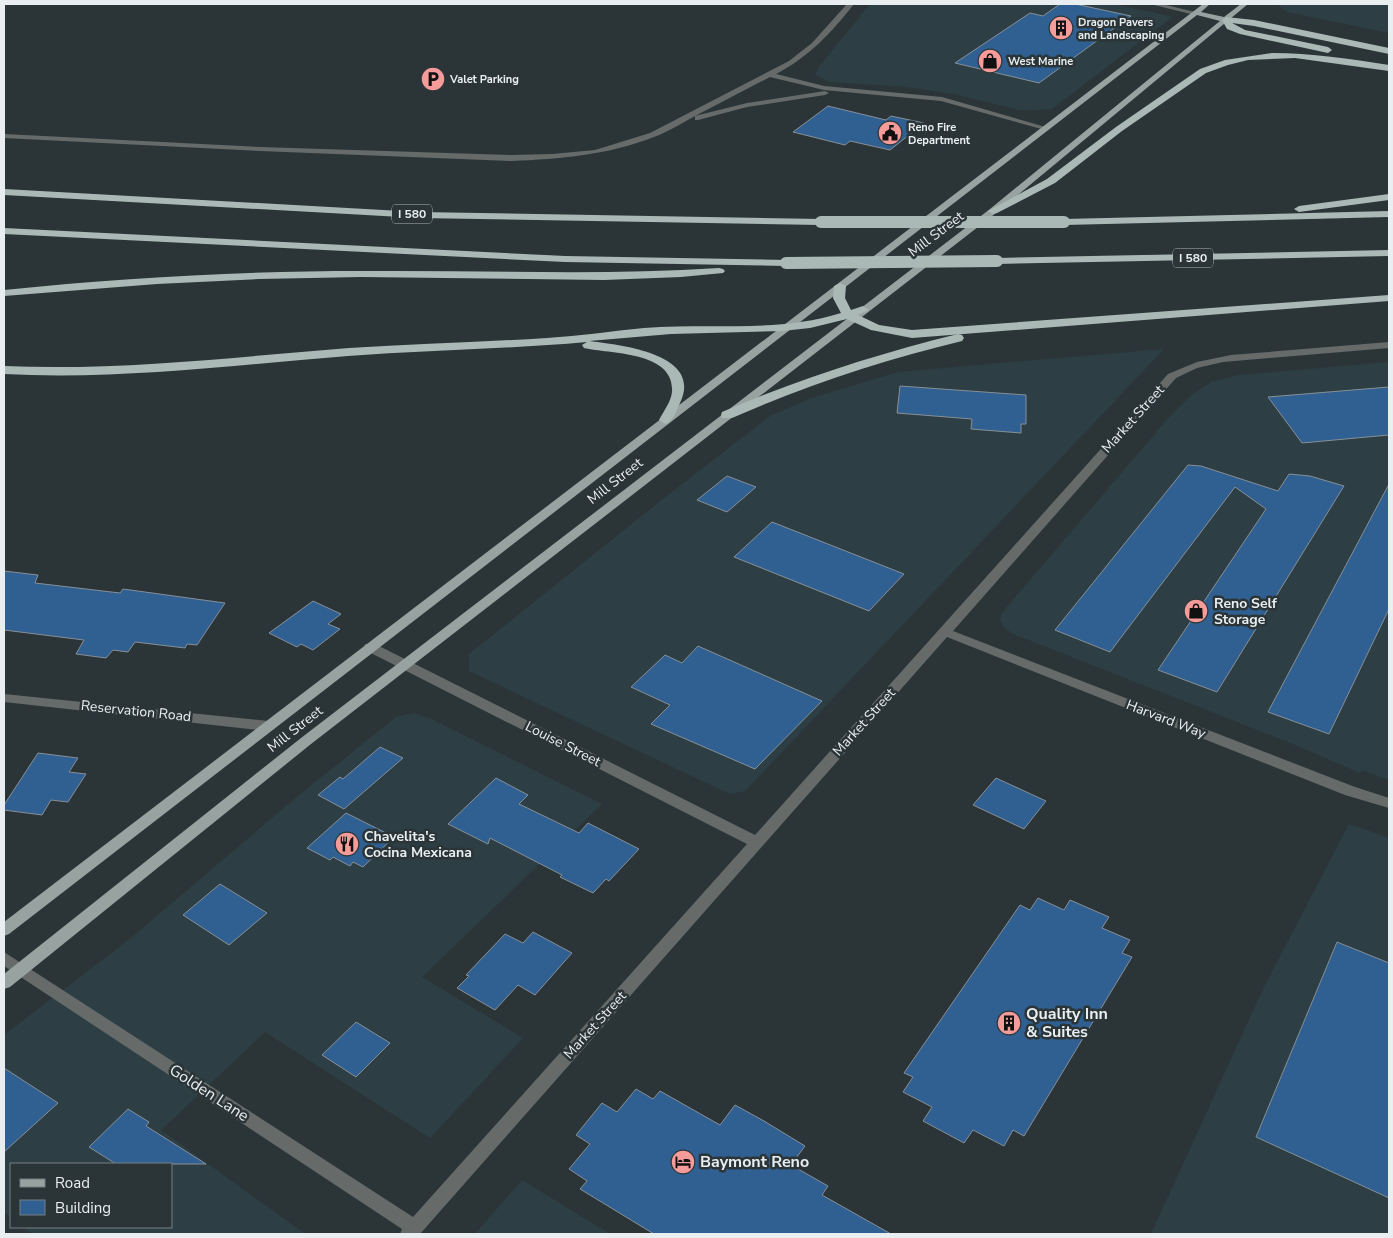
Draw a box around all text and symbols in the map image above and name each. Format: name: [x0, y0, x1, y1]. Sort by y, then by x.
building icon: Dragon Pavers and Landscaping: [1048, 15, 1074, 41]
place label: Dragon Pavers and Landscaping: [1078, 15, 1164, 43]
shop icon: West Marine: [977, 48, 1003, 74]
place label: West Marine: [1008, 54, 1073, 69]
parking icon: Valet Parking: [420, 66, 446, 92]
place label: Valet Parking: [449, 72, 519, 87]
public building icon: Reno Fire Department: [877, 120, 903, 146]
place label: Reno Fire Department: [908, 120, 971, 148]
road number: I 580: [392, 204, 432, 223]
street label: Mill Street: [904, 207, 968, 261]
road number: I 580: [1173, 248, 1213, 268]
street label: Market Street: [1097, 381, 1169, 457]
street label: Mill Street: [583, 453, 647, 509]
place label: Reno Self Storage: [1214, 594, 1278, 629]
shop icon: Reno Self Storage: [1183, 598, 1209, 624]
street label: Market Street: [828, 684, 900, 760]
street label: Harvard Way: [1123, 695, 1209, 743]
street label: Reservation Road: [80, 696, 192, 726]
street label: Mill Street: [263, 701, 327, 757]
street label: Louise Street: [522, 717, 604, 771]
place label: Chavelita's Cocina Mexicana: [364, 827, 472, 862]
restaurant icon: Chavelita's Cocina Mexicana: [334, 831, 360, 857]
street label: Market Street: [559, 987, 631, 1063]
place label: Quality Inn & Suites: [1026, 1003, 1108, 1043]
building icon: Quality Inn & Suites: [996, 1010, 1022, 1036]
street label: Golden Lane: [165, 1059, 253, 1127]
hotel icon: Baymont Reno: [670, 1149, 696, 1175]
place label: Baymont Reno: [700, 1151, 809, 1173]
legend: [10, 1163, 172, 1228]
text: Road: [55, 1173, 90, 1193]
text: Building: [55, 1198, 111, 1218]

